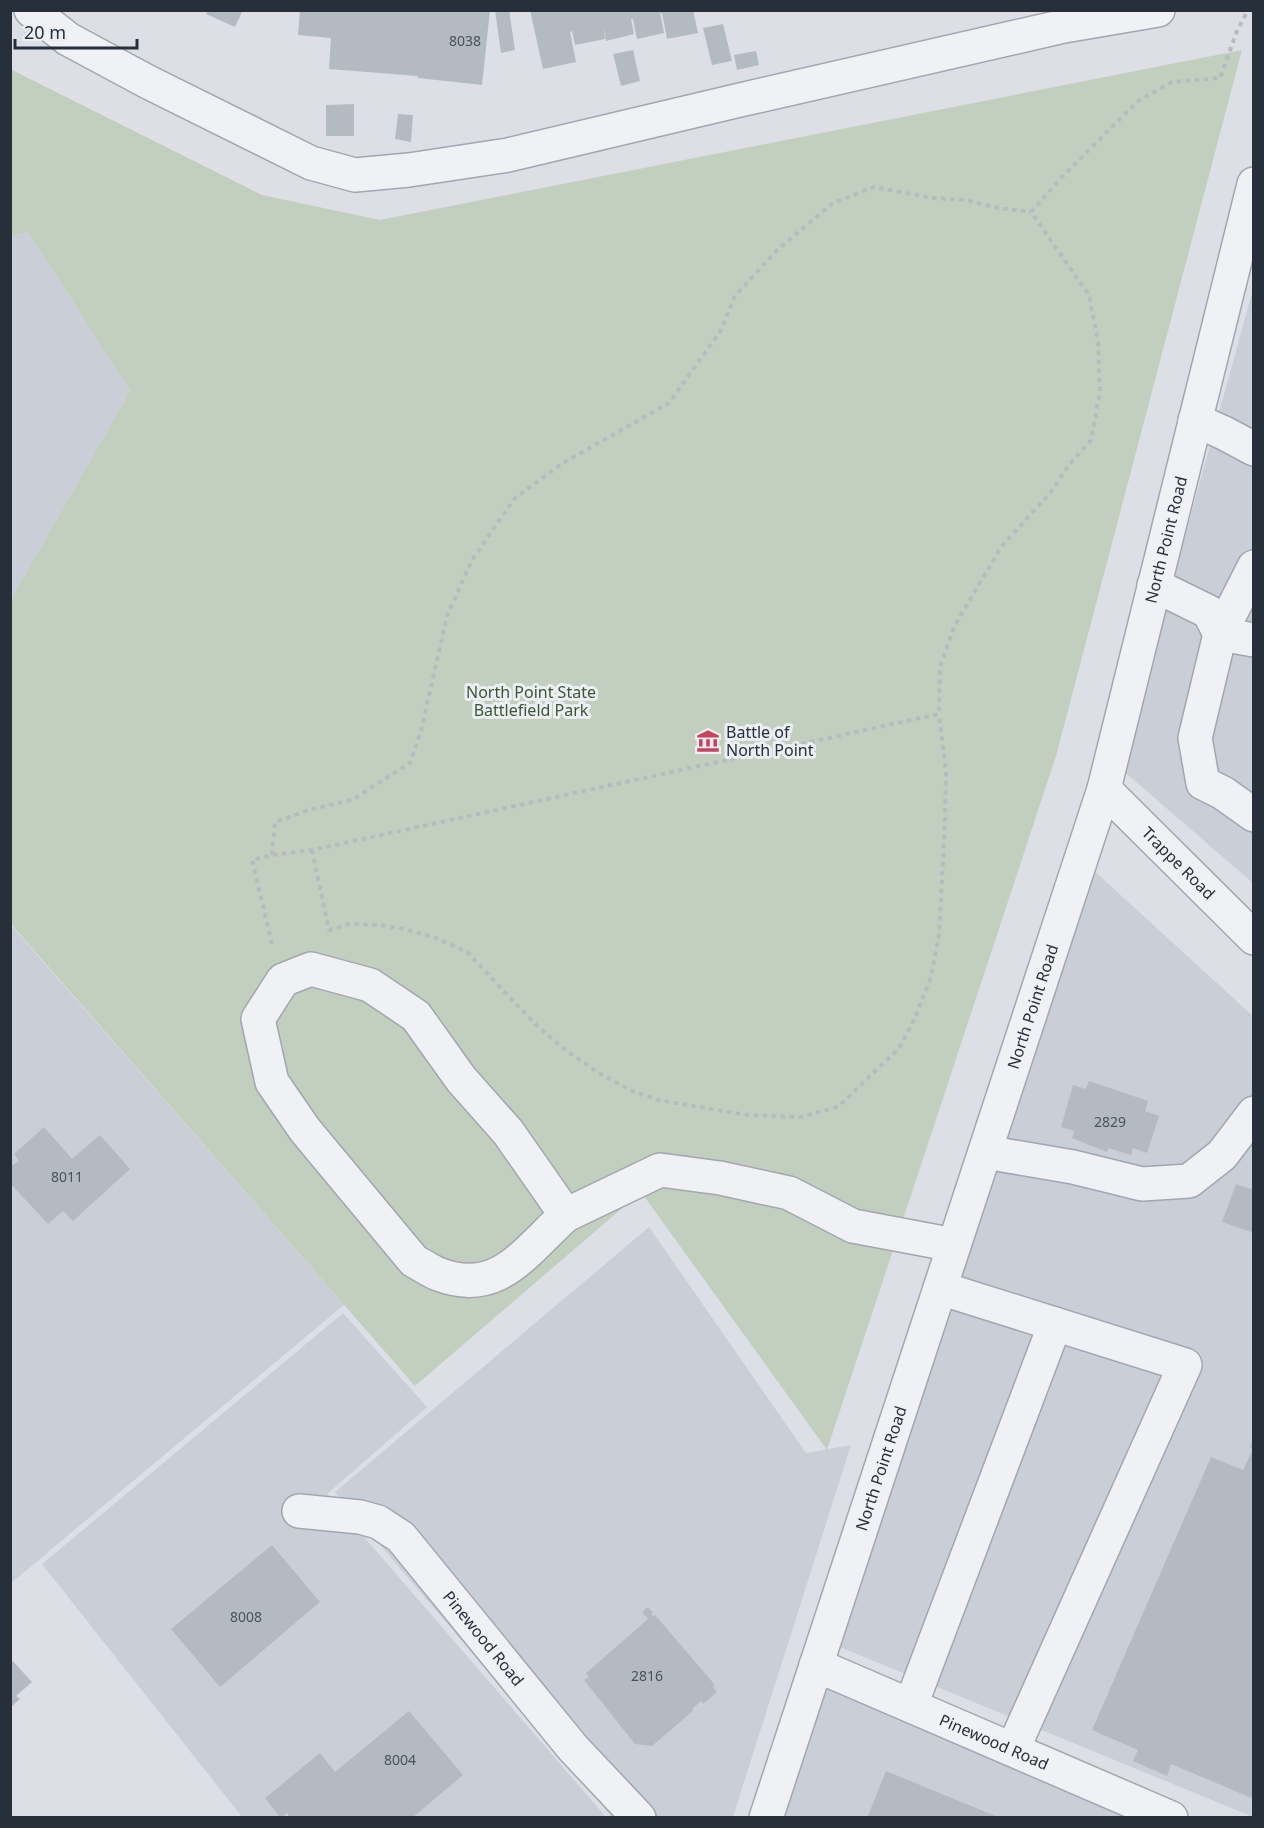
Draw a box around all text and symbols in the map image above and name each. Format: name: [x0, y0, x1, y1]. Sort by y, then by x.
scale bar: [15, 12, 136, 50]
text: 20 m: [24, 20, 66, 44]
house number: 8038: [449, 31, 481, 50]
street label: North Point Road: [1139, 474, 1192, 605]
park label: North Point State Battlefield Park: [466, 681, 596, 721]
place label: Battle of North Point: [726, 721, 814, 761]
museum icon: Battle of North Point: [695, 728, 721, 754]
street label: Trappe Road: [1137, 822, 1220, 904]
street label: North Point Road: [1002, 941, 1063, 1072]
house number: 2829: [1094, 1112, 1126, 1131]
house number: 8011: [51, 1167, 83, 1186]
street label: North Point Road: [850, 1403, 912, 1534]
street label: Pinewood Road: [438, 1586, 529, 1690]
house number: 8008: [230, 1607, 262, 1626]
house number: 2816: [631, 1666, 663, 1685]
street label: Pinewood Road: [936, 1709, 1052, 1775]
house number: 8004: [384, 1750, 416, 1769]

